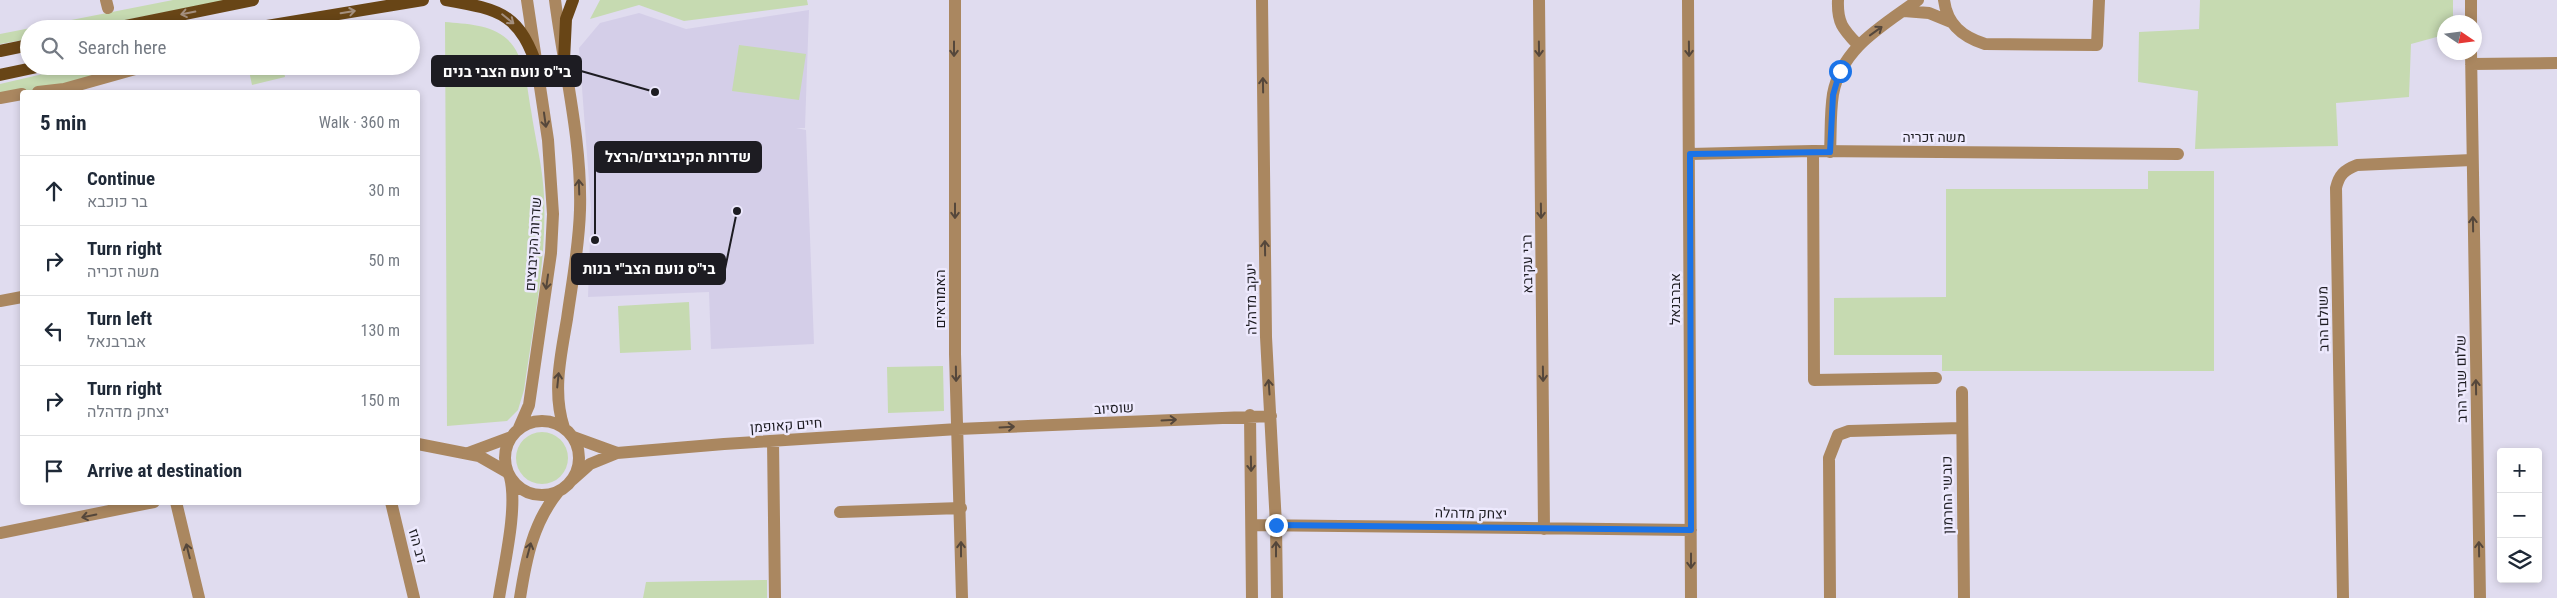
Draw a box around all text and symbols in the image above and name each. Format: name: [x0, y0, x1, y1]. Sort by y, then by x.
one-way arrow: [340, 7, 356, 17]
one-way arrow: [181, 9, 197, 19]
one-way arrow: [502, 14, 515, 25]
north arrow: [2437, 15, 2482, 60]
search box: [20, 20, 420, 75]
one-way arrow: [1869, 26, 1883, 36]
icon: search: [38, 34, 66, 62]
text: Search here: [78, 36, 166, 59]
one-way arrow: [949, 40, 959, 56]
one-way arrow: [1534, 40, 1544, 56]
one-way arrow: [1684, 40, 1693, 56]
callout: בי"ס נועם הצבי בנים: [432, 56, 581, 86]
route start: [1829, 60, 1852, 83]
text: בי"ס נועם הצבי בנים: [443, 63, 571, 81]
one-way arrow: [1258, 78, 1268, 94]
text: 5 min: [40, 111, 87, 135]
one-way arrow: [540, 112, 550, 128]
text: Walk · 360 m: [319, 113, 400, 132]
street label: משה זכריה: [1902, 129, 1966, 145]
callout: שדרות הקיבוצים/הרצל: [595, 142, 761, 172]
text: שדרות הקיבוצים/הרצל: [605, 148, 751, 166]
text: Continue: [87, 167, 155, 190]
icon: ahead: [40, 177, 68, 205]
one-way arrow: [575, 180, 584, 196]
text: 30 m: [368, 181, 400, 200]
text: בר כוכבא: [87, 192, 148, 211]
street label: שדרות הקיבוצים: [522, 196, 544, 292]
one-way arrow: [950, 202, 960, 219]
one-way arrow: [1536, 202, 1546, 219]
one-way arrow: [2468, 217, 2478, 233]
street label: רבי עקיבא: [1518, 234, 1536, 294]
text: Turn right: [87, 237, 162, 260]
one-way arrow: [1260, 240, 1270, 256]
icon: right: [40, 247, 68, 275]
text: 50 m: [368, 251, 400, 270]
callout: בי"ס נועם הצב"י בנות: [572, 254, 725, 284]
text: בי"ס נועם הצב"י בנות: [583, 260, 715, 278]
text: משה זכריה: [87, 262, 159, 281]
street label: יעקב מדהלה: [1242, 263, 1260, 335]
street label: האמוראים: [932, 269, 948, 329]
street label: אברבנאל: [1667, 273, 1683, 325]
one-way arrow: [542, 274, 552, 290]
street label: משולם הרב: [2314, 286, 2332, 352]
text: Turn left: [87, 307, 152, 330]
icon: left: [40, 317, 68, 345]
text: 130 m: [361, 321, 400, 340]
text: אברבנאל: [87, 332, 146, 351]
street label: שלום שבזי הרב: [2452, 335, 2470, 423]
one-way arrow: [951, 365, 961, 381]
one-way arrow: [1538, 365, 1548, 381]
one-way arrow: [553, 372, 563, 388]
text: Turn right: [87, 377, 162, 400]
one-way arrow: [1264, 379, 1274, 395]
one-way arrow: [2471, 379, 2481, 396]
icon: right: [40, 387, 68, 415]
text: 150 m: [361, 391, 400, 410]
street label: שוסיוב: [1094, 399, 1134, 417]
text: יצחק מדהלה: [87, 402, 169, 421]
street label: חיים קאופמן: [749, 414, 823, 436]
one-way arrow: [1161, 415, 1177, 425]
one-way arrow: [999, 423, 1015, 432]
map controls: [2497, 448, 2542, 583]
button: +: [2497, 448, 2542, 493]
one-way arrow: [1246, 455, 1255, 471]
street label: כובשי החרמון: [1938, 456, 1956, 534]
icon: arrive: [40, 457, 68, 485]
text: Arrive at destination: [87, 459, 242, 482]
button: −: [2497, 493, 2542, 538]
street label: יצחק מדהלה: [1435, 504, 1507, 522]
one-way arrow: [81, 512, 97, 522]
route end: [1265, 514, 1288, 537]
street label: דב הוז: [406, 527, 430, 565]
button: layers: [2497, 538, 2542, 583]
one-way arrow: [956, 542, 966, 558]
one-way arrow: [1271, 542, 1281, 558]
one-way arrow: [2474, 542, 2484, 558]
one-way arrow: [183, 543, 192, 559]
one-way arrow: [524, 543, 534, 559]
one-way arrow: [1686, 552, 1696, 569]

